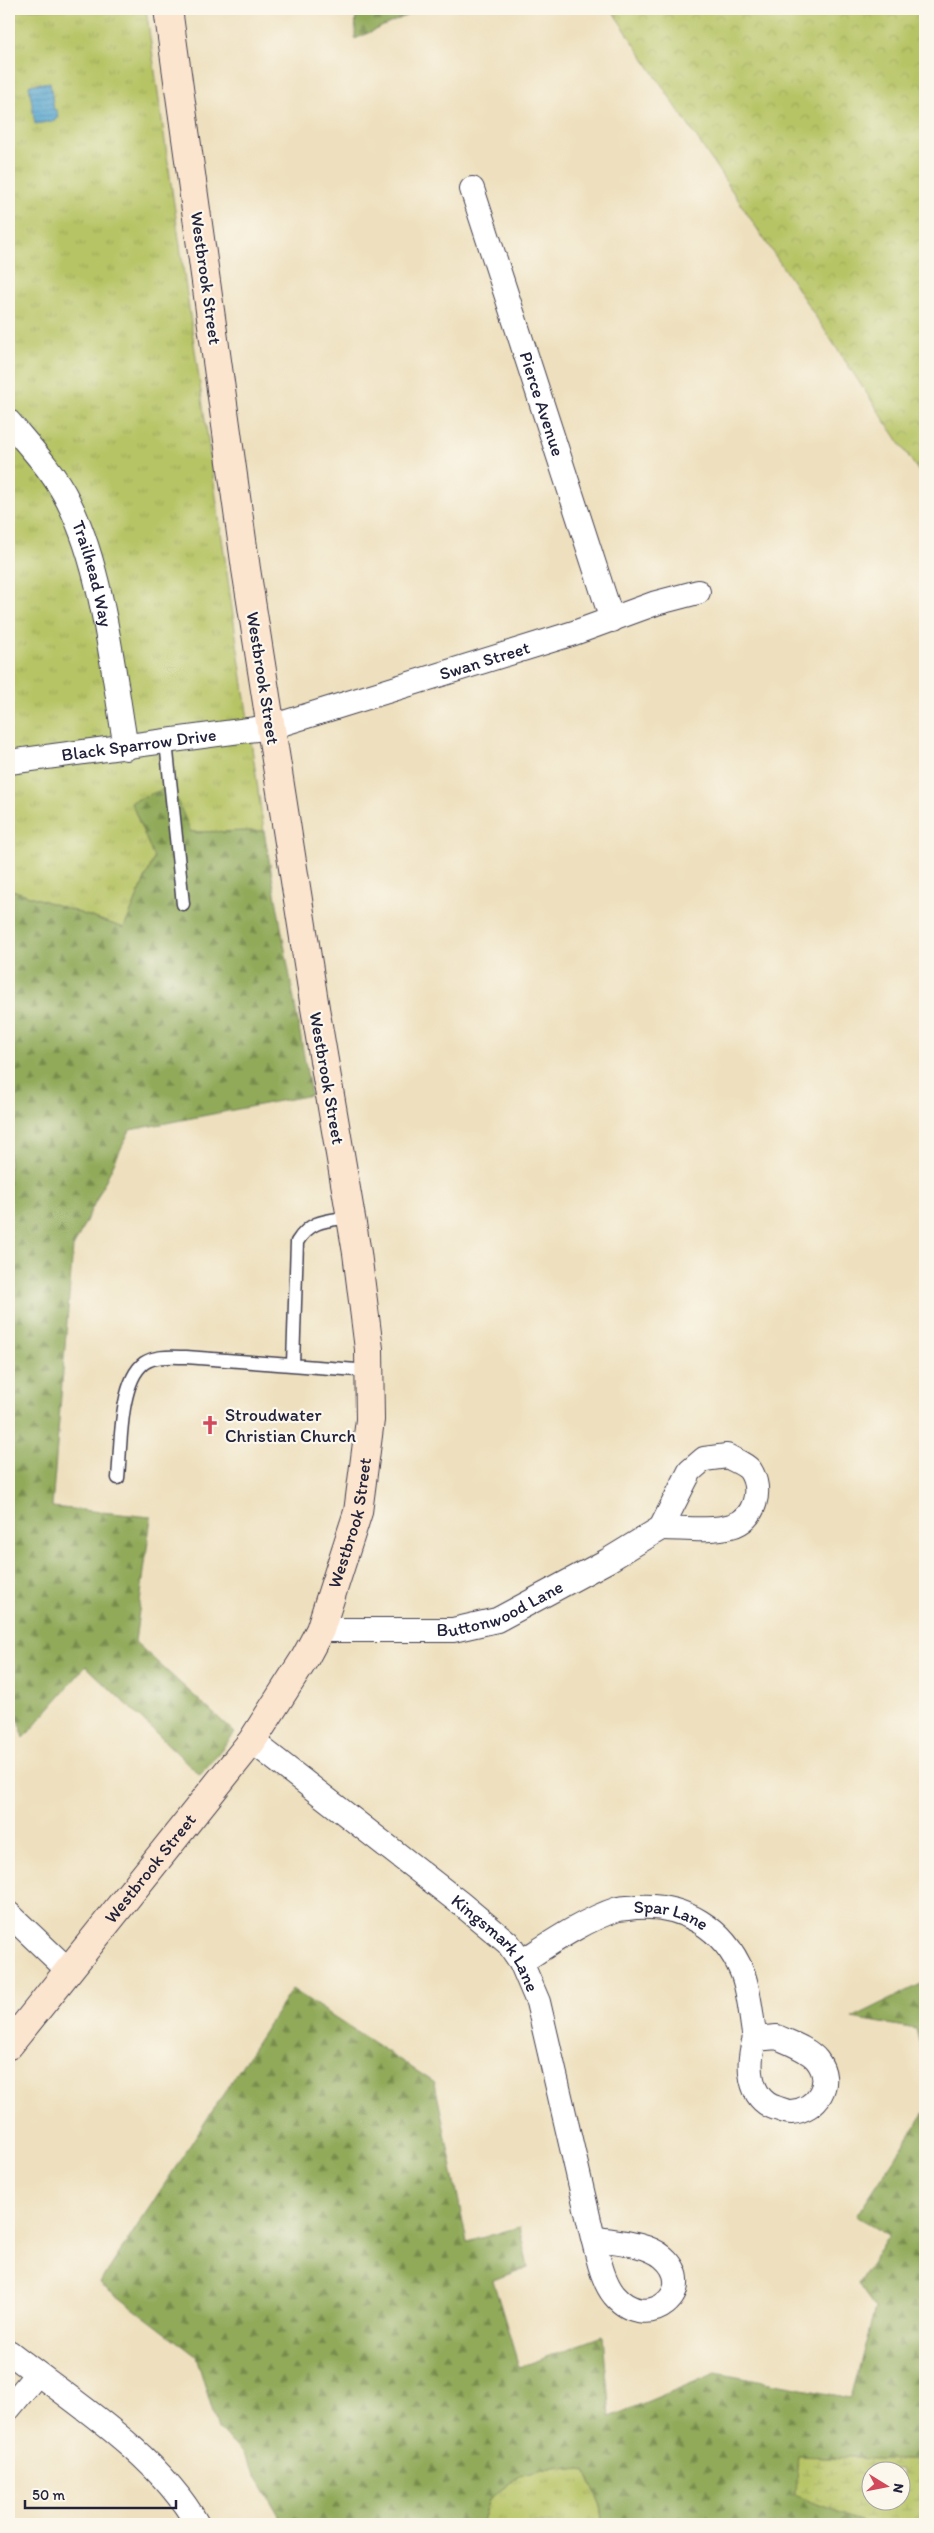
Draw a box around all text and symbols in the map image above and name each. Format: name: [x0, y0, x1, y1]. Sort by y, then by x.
street label: Westbrook Street: [186, 210, 226, 346]
street label: Pierce Avenue: [515, 349, 569, 459]
street label: Trailhead Way: [67, 517, 117, 629]
street label: Westbrook Street: [242, 610, 284, 746]
street label: Swan Street: [437, 636, 533, 685]
street label: Black Sparrow Drive: [60, 723, 218, 766]
street label: Westbrook Street: [305, 1010, 350, 1146]
place label: Stroudwater Christian Church: [225, 1404, 357, 1447]
church icon: Stroudwater Christian Church: [199, 1414, 221, 1436]
street label: Westbrook Street: [323, 1456, 376, 1591]
street label: Buttonwood Lane: [436, 1576, 567, 1642]
street label: Westbrook Street: [100, 1809, 201, 1928]
street label: Kingsmark Lane: [447, 1889, 543, 1995]
street label: Spar Lane: [633, 1896, 713, 1935]
north arrow: [862, 2460, 912, 2510]
scale bar: [25, 2478, 176, 2510]
text: N: [889, 2482, 908, 2494]
text: 50 m: [32, 2486, 65, 2504]

